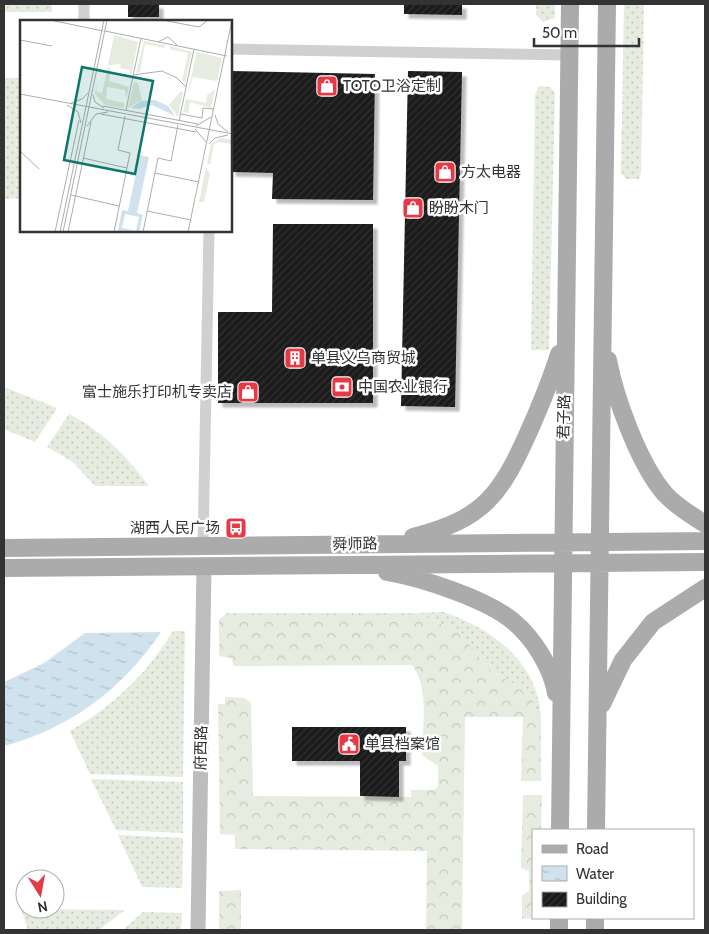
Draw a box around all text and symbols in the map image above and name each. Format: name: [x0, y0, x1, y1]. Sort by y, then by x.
scale bar: [534, 15, 639, 47]
inset map: [20, 20, 232, 232]
text: 50 m: [542, 24, 577, 42]
shop icon: TOTO卫浴定制: [315, 74, 339, 98]
place label: TOTO卫浴定制: [343, 77, 441, 95]
shop icon: 方太电器: [433, 160, 457, 184]
place label: 方太电器: [461, 163, 521, 181]
shop icon: 盼盼木门: [401, 196, 425, 220]
place label: 盼盼木门: [429, 199, 489, 217]
building icon: 单县义乌商贸城: [283, 346, 307, 370]
place label: 单县义乌商贸城: [311, 349, 416, 367]
bank icon: 中国农业银行: [330, 375, 354, 399]
place label: 中国农业银行: [358, 378, 448, 396]
shop icon: 富士施乐打印机专卖店: [236, 380, 260, 404]
place label: 富士施乐打印机专卖店: [82, 383, 232, 401]
street label: 君子路: [555, 394, 573, 440]
bus stop icon: 湖西人民广场: [224, 516, 248, 540]
place label: 湖西人民广场: [130, 519, 220, 537]
street label: 舜师路: [332, 535, 378, 553]
street label: 府西路: [192, 725, 210, 771]
public building icon: 单县档案馆: [337, 732, 361, 756]
place label: 单县档案馆: [365, 735, 440, 753]
legend: [532, 829, 694, 919]
text: Road: [576, 840, 609, 858]
text: Water: [576, 865, 614, 883]
north arrow: [15, 869, 65, 919]
text: Building: [576, 890, 627, 908]
text: N: [36, 897, 49, 917]

